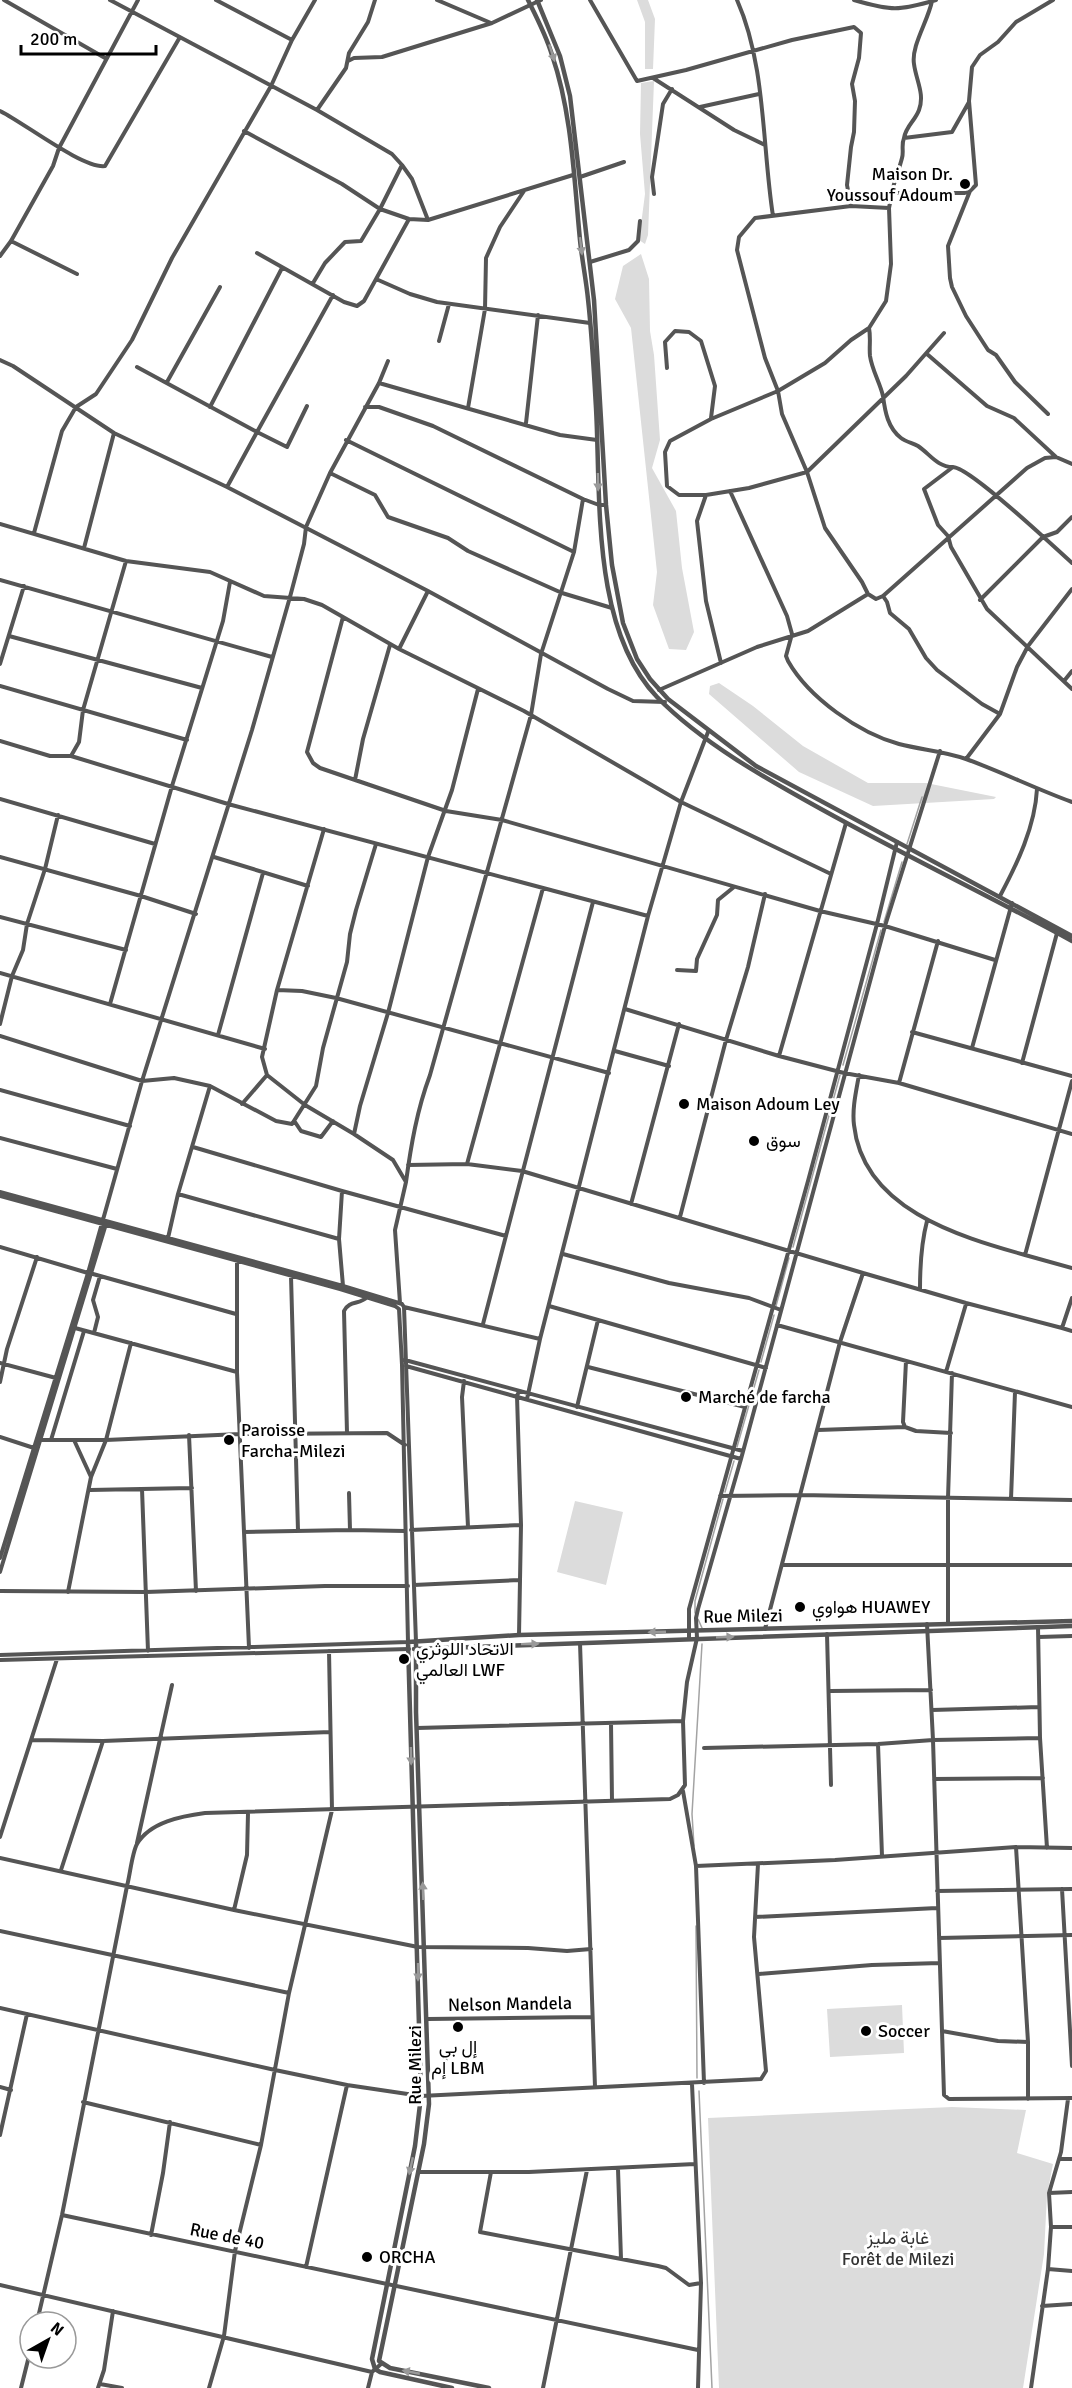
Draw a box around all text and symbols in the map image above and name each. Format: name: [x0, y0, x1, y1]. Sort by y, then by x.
scale bar: [21, 18, 156, 56]
text: 200 m: [30, 28, 77, 50]
one-way arrow: [547, 44, 557, 62]
place label: Maison Dr. Youssouf Adoum: [827, 163, 953, 206]
marker: Maison Dr. Youssouf Adoum: [958, 177, 972, 191]
one-way arrow: [576, 236, 585, 255]
one-way arrow: [593, 472, 603, 491]
place label: Maison Adoum Ley: [696, 1093, 840, 1115]
marker: Maison Adoum Ley: [677, 1097, 691, 1111]
place label: سوق: [766, 1130, 801, 1152]
marker: سوق: [747, 1134, 761, 1148]
place label: Marché de farcha: [698, 1386, 831, 1408]
marker: Marché de farcha: [679, 1390, 693, 1404]
place label: Paroisse Farcha-Milezi: [241, 1419, 345, 1462]
marker: Paroisse Farcha-Milezi: [222, 1433, 236, 1447]
place label: هواوي HUAWEY: [812, 1596, 930, 1622]
marker: هواوي HUAWEY: [793, 1600, 807, 1614]
street label: Rue Milezi: [703, 1604, 783, 1628]
one-way arrow: [647, 1627, 666, 1636]
one-way arrow: [715, 1633, 734, 1642]
place label: الاتحاد اللوثري العالمي LWF: [416, 1638, 514, 1685]
one-way arrow: [520, 1639, 539, 1649]
marker: الاتحاد اللوثري العالمي LWF: [397, 1652, 411, 1666]
one-way arrow: [406, 1747, 416, 1766]
one-way arrow: [418, 1882, 428, 1901]
one-way arrow: [413, 1963, 423, 1982]
street label: Nelson Mandela: [448, 1992, 572, 2016]
marker: إل بي إم LBM: [451, 2020, 465, 2034]
place label: Soccer: [878, 2020, 930, 2042]
marker: Soccer: [859, 2024, 873, 2038]
street label: Rue Milezi: [404, 2025, 426, 2105]
place label: إل بي إم LBM: [431, 2036, 485, 2080]
one-way arrow: [406, 2157, 415, 2176]
street label: Rue de 40: [188, 2218, 266, 2254]
park label: غابة مليز Forêt de Milezi: [842, 2227, 954, 2270]
place label: ORCHA: [379, 2246, 435, 2268]
marker: ORCHA: [360, 2250, 374, 2264]
north arrow: [18, 2310, 78, 2370]
text: N: [46, 2318, 68, 2341]
one-way arrow: [402, 2367, 421, 2376]

